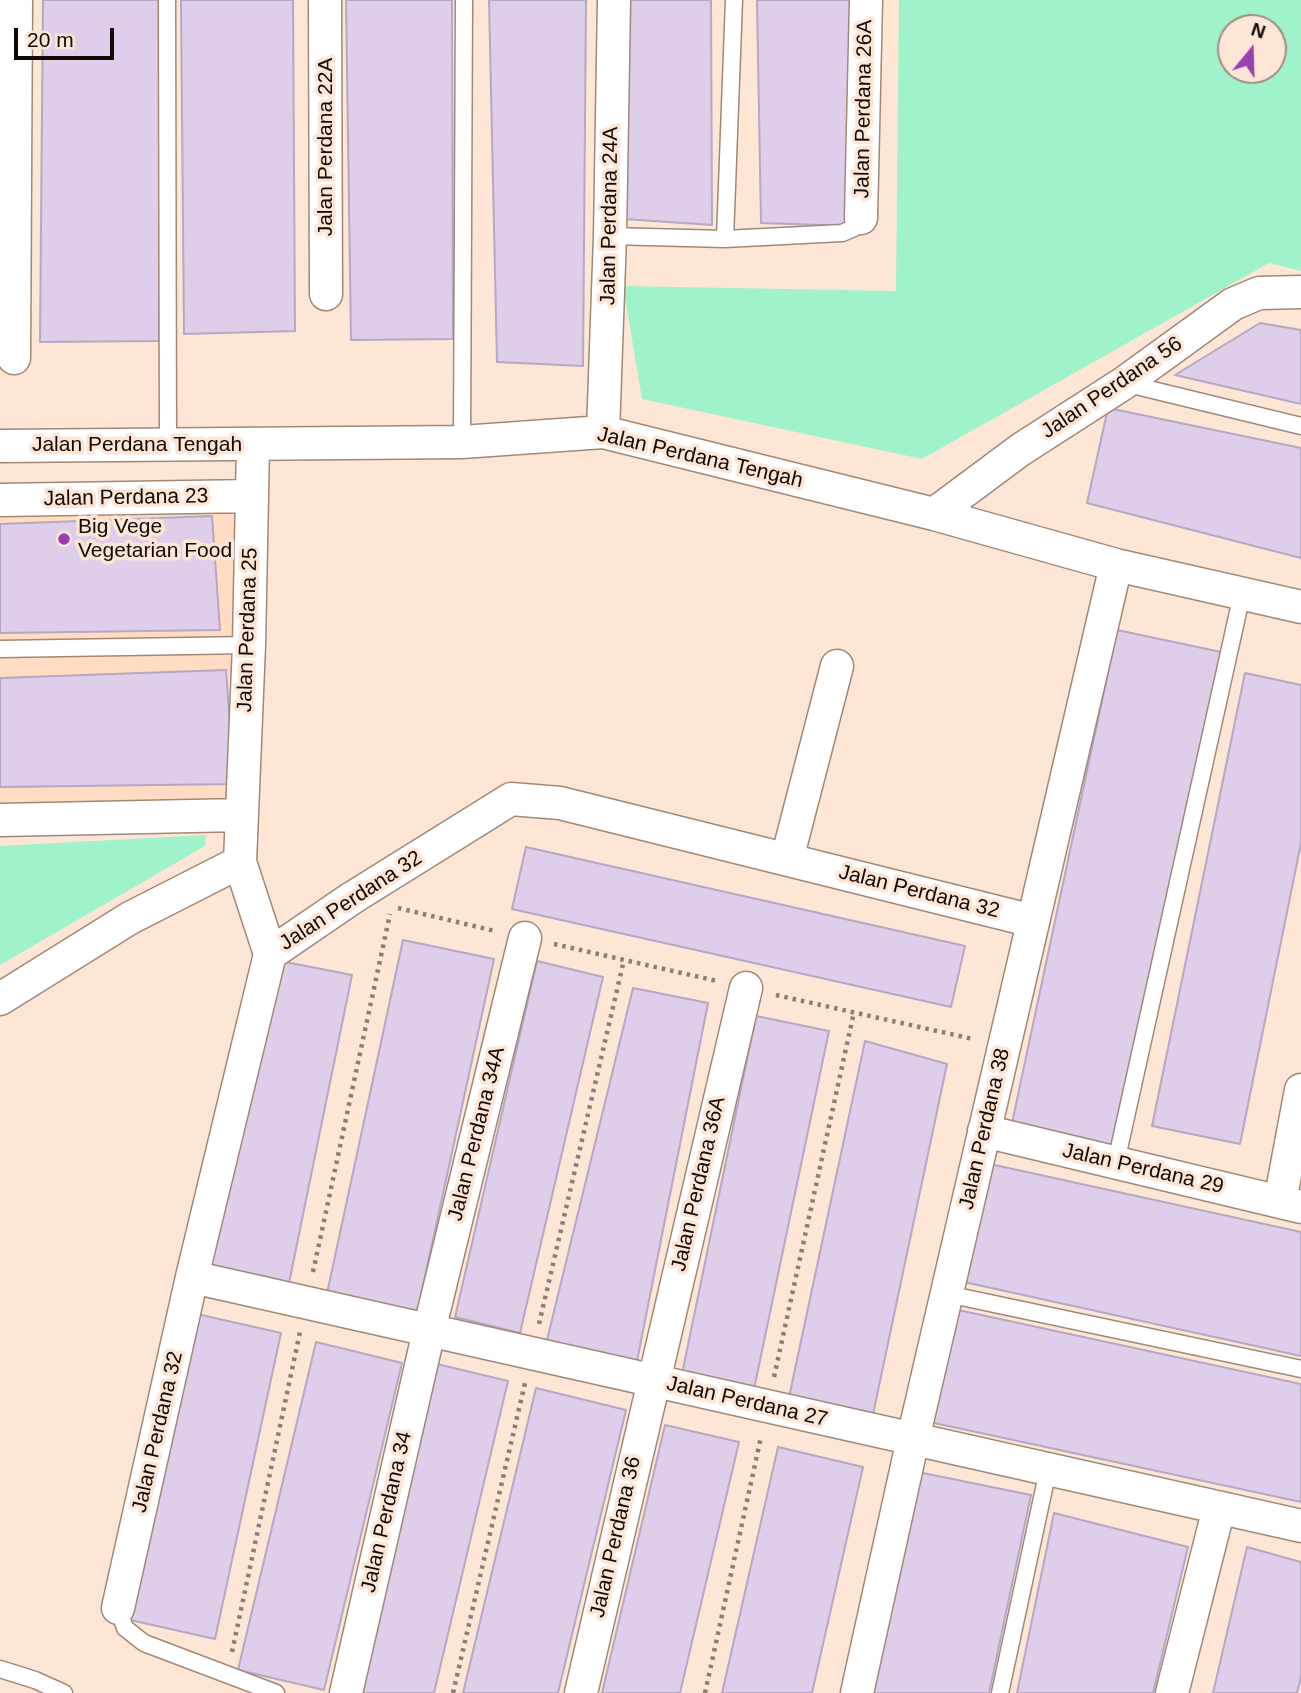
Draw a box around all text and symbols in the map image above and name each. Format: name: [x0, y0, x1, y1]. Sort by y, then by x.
scale bar: [18, 14, 117, 58]
north arrow: [1217, 14, 1287, 84]
text: N: [1248, 18, 1268, 43]
street label: Jalan Perdana 26A: [850, 19, 878, 199]
text: 20 m: [27, 28, 74, 51]
street label: Jalan Perdana 22A: [313, 58, 339, 236]
street label: Jalan Perdana 24A: [596, 126, 624, 306]
street label: Jalan Perdana 56: [1037, 332, 1187, 444]
street label: Jalan Perdana Tengah: [595, 422, 805, 494]
street label: Jalan Perdana Tengah: [32, 432, 242, 458]
street label: Jalan Perdana 23: [43, 484, 209, 512]
place label: Big Vege Vegetarian Food: [78, 514, 232, 564]
marker: Big Vege Vegetarian Food: [56, 531, 72, 547]
street label: Jalan Perdana 25: [233, 547, 263, 713]
street label: Jalan Perdana 32: [275, 846, 427, 956]
street label: Jalan Perdana 32: [836, 860, 1002, 924]
street label: Jalan Perdana 34A: [443, 1044, 511, 1224]
street label: Jalan Perdana 38: [954, 1046, 1016, 1212]
street label: Jalan Perdana 36A: [667, 1094, 731, 1274]
street label: Jalan Perdana 29: [1060, 1138, 1226, 1200]
street label: Jalan Perdana 32: [127, 1349, 189, 1515]
street label: Jalan Perdana 27: [664, 1371, 830, 1433]
street label: Jalan Perdana 34: [356, 1429, 418, 1595]
street label: Jalan Perdana 36: [585, 1454, 647, 1620]

